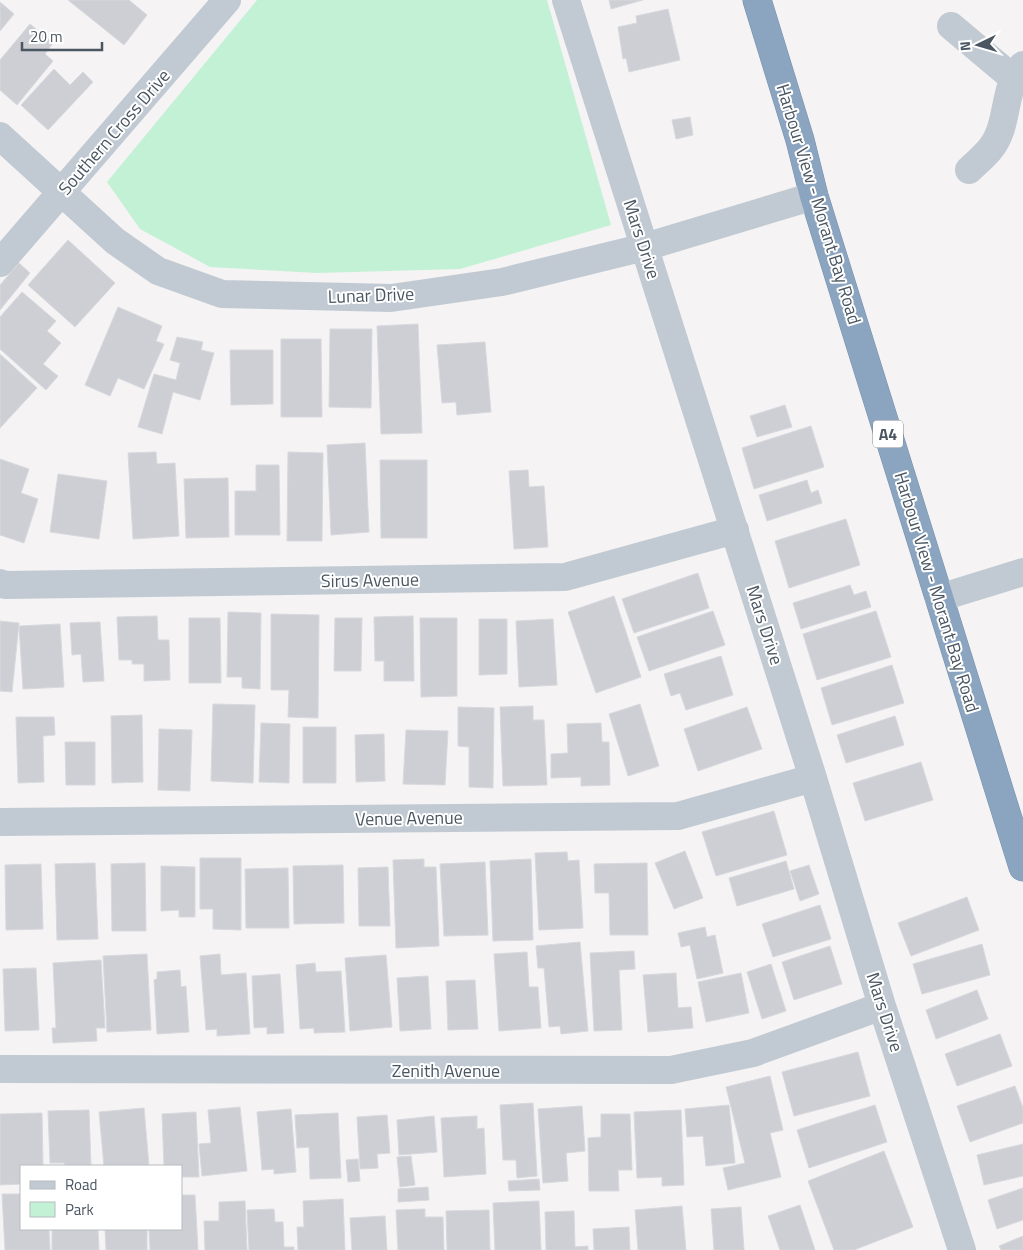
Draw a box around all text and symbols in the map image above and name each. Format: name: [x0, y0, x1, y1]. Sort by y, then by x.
scale bar: [22, 20, 102, 52]
north arrow: [953, 20, 1003, 70]
text: 20 m: [30, 25, 63, 48]
text: N: [954, 40, 975, 52]
street label: Southern Cross Drive: [52, 63, 176, 201]
street label: Harbour View - Morant Bay Road: [769, 80, 869, 328]
street label: Mars Drive: [616, 196, 668, 282]
street label: Lunar Drive: [327, 280, 415, 310]
road number: A4: [873, 420, 903, 448]
street label: Harbour View - Morant Bay Road: [887, 468, 987, 716]
street label: Sirus Avenue: [321, 566, 419, 594]
street label: Mars Drive: [739, 582, 791, 668]
street label: Venue Avenue: [355, 804, 463, 832]
street label: Mars Drive: [859, 969, 911, 1055]
street label: Zenith Avenue: [392, 1057, 500, 1084]
legend: [20, 1165, 182, 1230]
text: Road: [65, 1173, 97, 1196]
text: Park: [65, 1198, 94, 1221]

